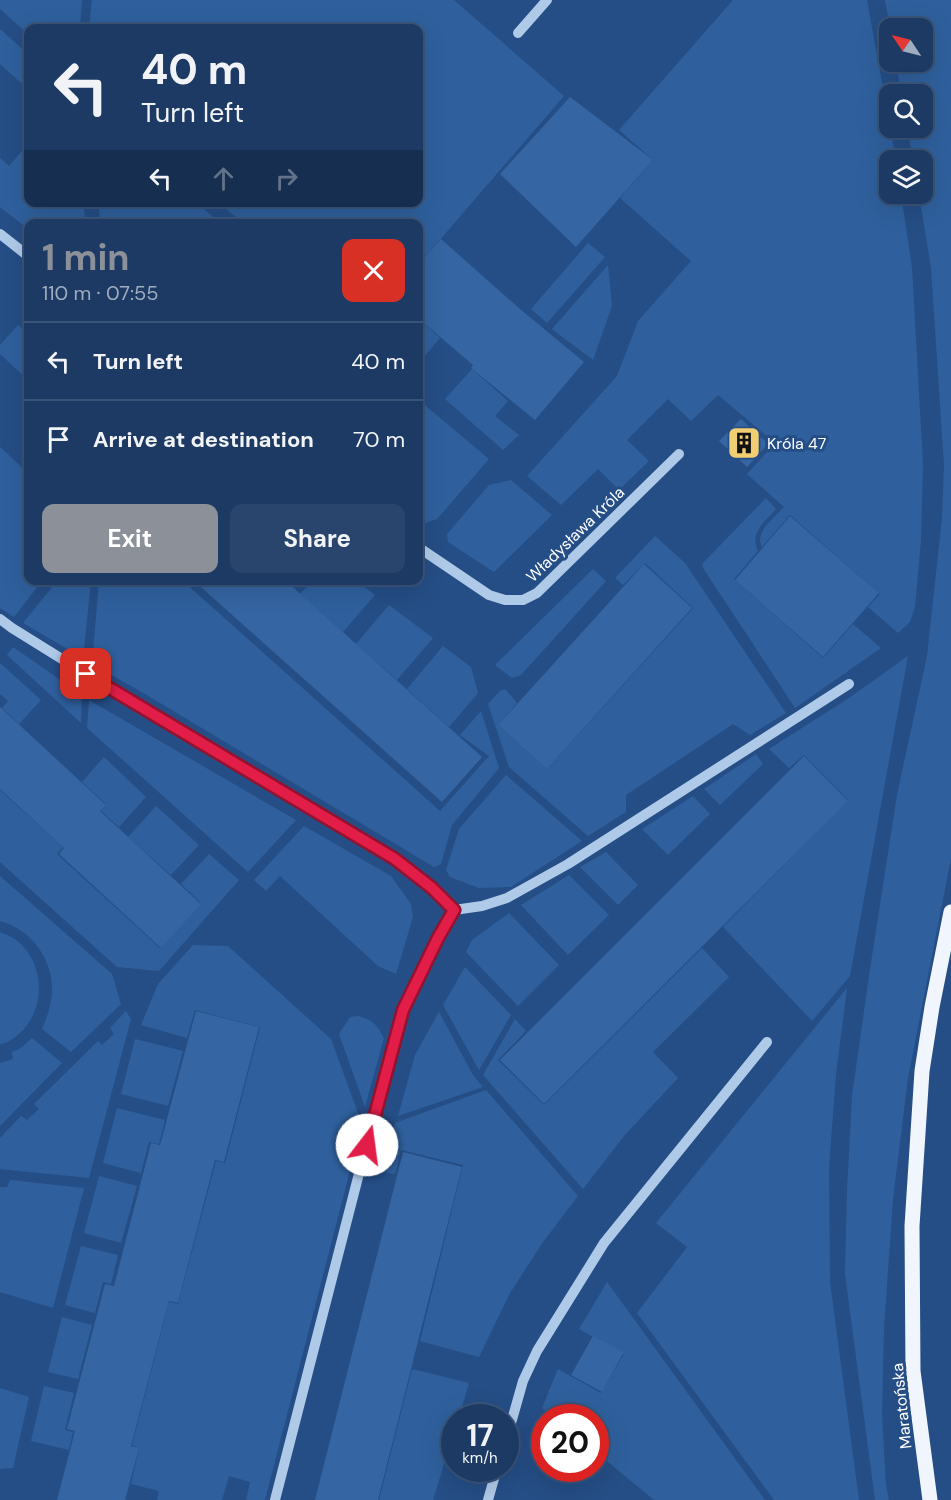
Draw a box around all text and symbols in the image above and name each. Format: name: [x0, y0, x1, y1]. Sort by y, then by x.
north arrow: [879, 18, 933, 72]
map controls: [879, 18, 933, 204]
text: 40 m: [141, 42, 247, 97]
icon: left: [42, 48, 120, 126]
button: search: [879, 84, 933, 138]
text: Turn left: [141, 95, 244, 130]
button: layers: [879, 150, 933, 204]
icon: left: [144, 162, 177, 195]
icon: ahead: [207, 162, 240, 195]
icon: right: [270, 162, 303, 195]
text: 1 min: [42, 234, 130, 281]
button: close: [342, 239, 405, 302]
text: 110 m · 07:55: [42, 280, 158, 306]
icon: left: [42, 345, 75, 378]
text: Turn left: [93, 347, 183, 376]
text: 40 m: [351, 347, 405, 376]
icon: arrive: [42, 423, 75, 456]
text: Arrive at destination: [93, 425, 314, 454]
text: 70 m: [353, 425, 405, 454]
building icon: Króla 47: [726, 425, 762, 461]
place label: Króla 47: [767, 433, 826, 454]
street label: Władysława Króla: [522, 482, 629, 587]
button: Exit: [42, 504, 218, 573]
button: Share: [230, 504, 405, 573]
pin: [60, 648, 111, 699]
icon: arrive: [69, 657, 102, 690]
position arrow: [335, 1113, 399, 1177]
street label: Maratońska: [887, 1362, 916, 1450]
speed limit sign: 20: [531, 1404, 609, 1482]
text: 17: [466, 1416, 494, 1455]
text: km/h: [462, 1448, 498, 1468]

